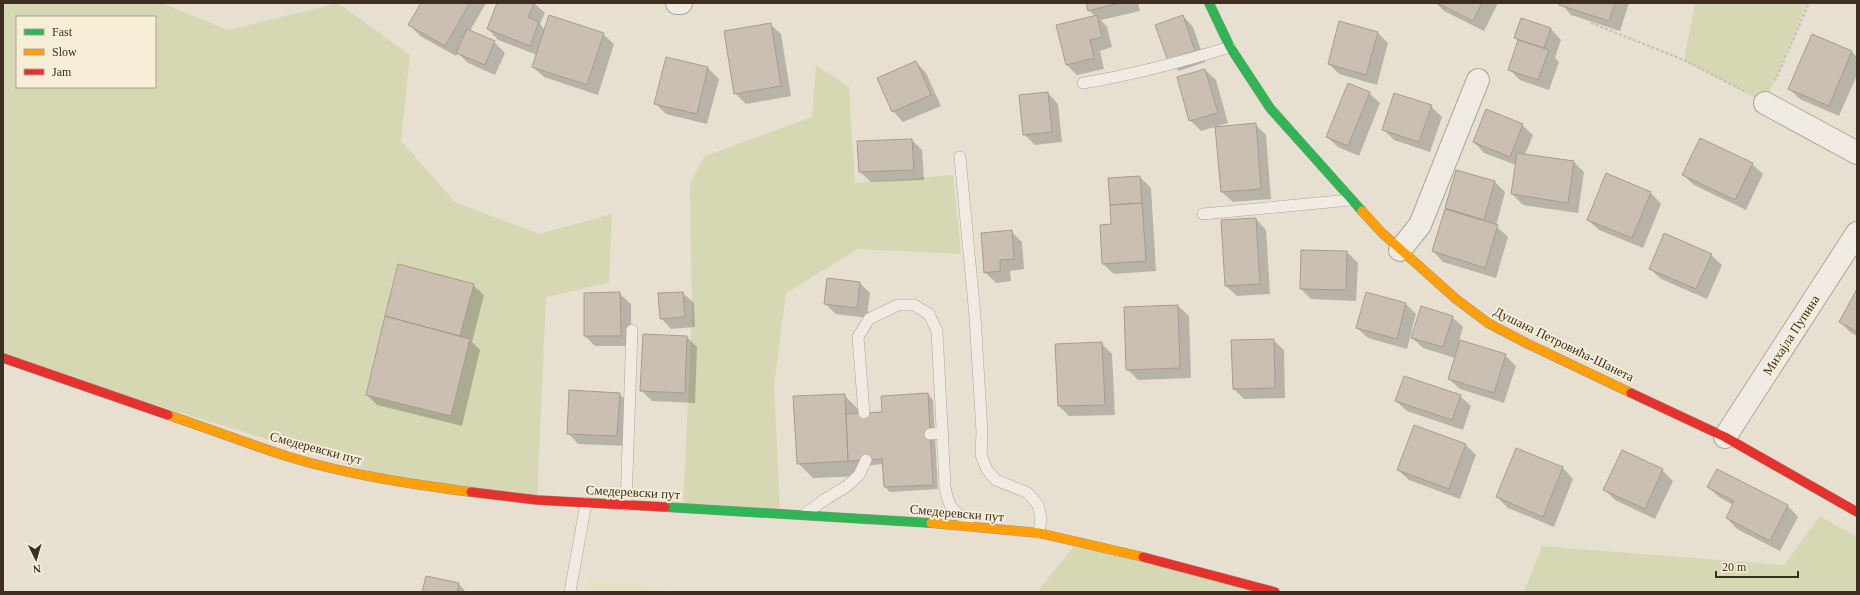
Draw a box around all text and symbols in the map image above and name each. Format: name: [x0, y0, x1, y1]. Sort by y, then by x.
legend: [16, 16, 156, 88]
text: Fast: [52, 25, 73, 39]
text: Slow: [52, 45, 77, 59]
text: Jam: [52, 65, 72, 79]
street label: Михајла Пупина: [1760, 292, 1823, 378]
street label: Душана Петровића-Шанета: [1491, 303, 1637, 385]
street label: Смедеревски пут: [268, 429, 364, 468]
street label: Смедеревски пут: [585, 482, 681, 502]
street label: Смедеревски пут: [909, 501, 1005, 525]
north arrow: [16, 539, 56, 579]
scale bar: [1716, 553, 1798, 579]
text: 20 m: [1722, 560, 1747, 574]
text: N: [32, 563, 41, 575]

